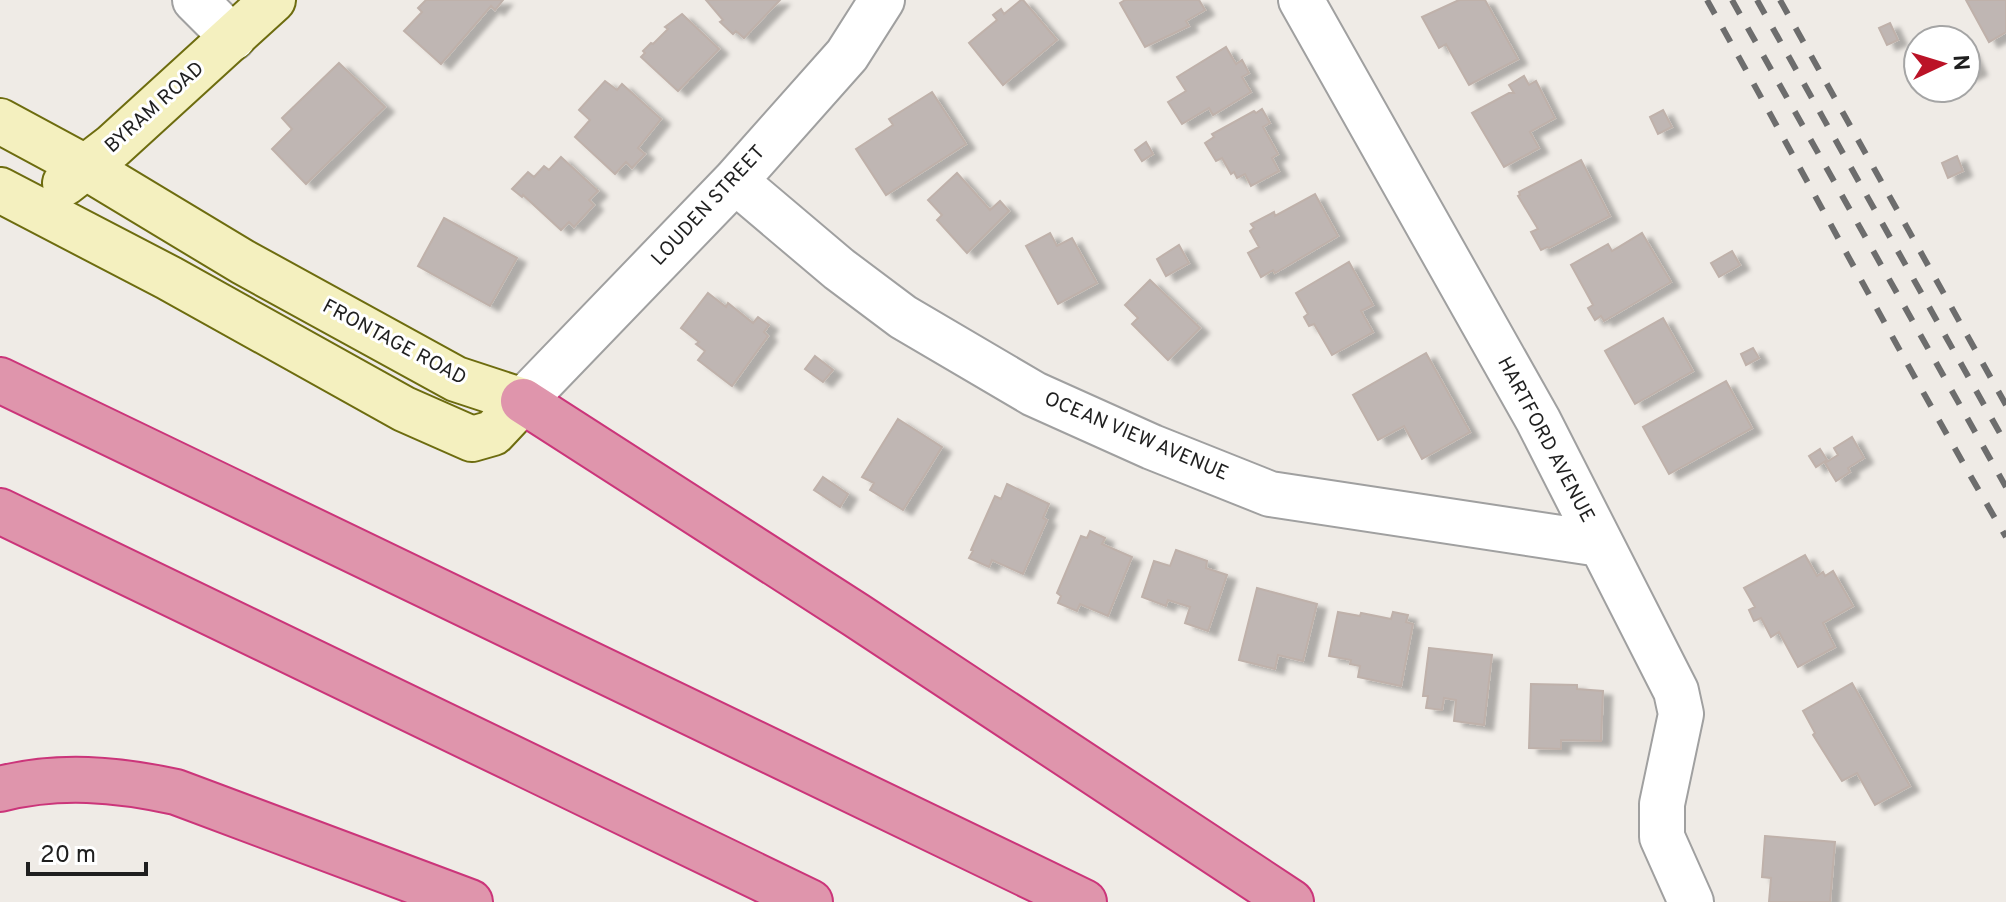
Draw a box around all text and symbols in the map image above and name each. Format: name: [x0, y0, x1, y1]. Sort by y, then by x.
north arrow: [1902, 24, 1982, 104]
text: N: [1945, 54, 1973, 72]
street label: BYRAM ROAD: [100, 57, 210, 159]
street label: LOUDEN STREET: [646, 140, 772, 272]
street label: FRONTAGE ROAD: [318, 294, 470, 392]
street label: HARTFORD AVENUE: [1490, 353, 1600, 527]
street label: OCEAN VIEW AVENUE: [1040, 386, 1232, 488]
scale bar: [28, 826, 146, 876]
text: 20 m: [40, 841, 96, 871]

